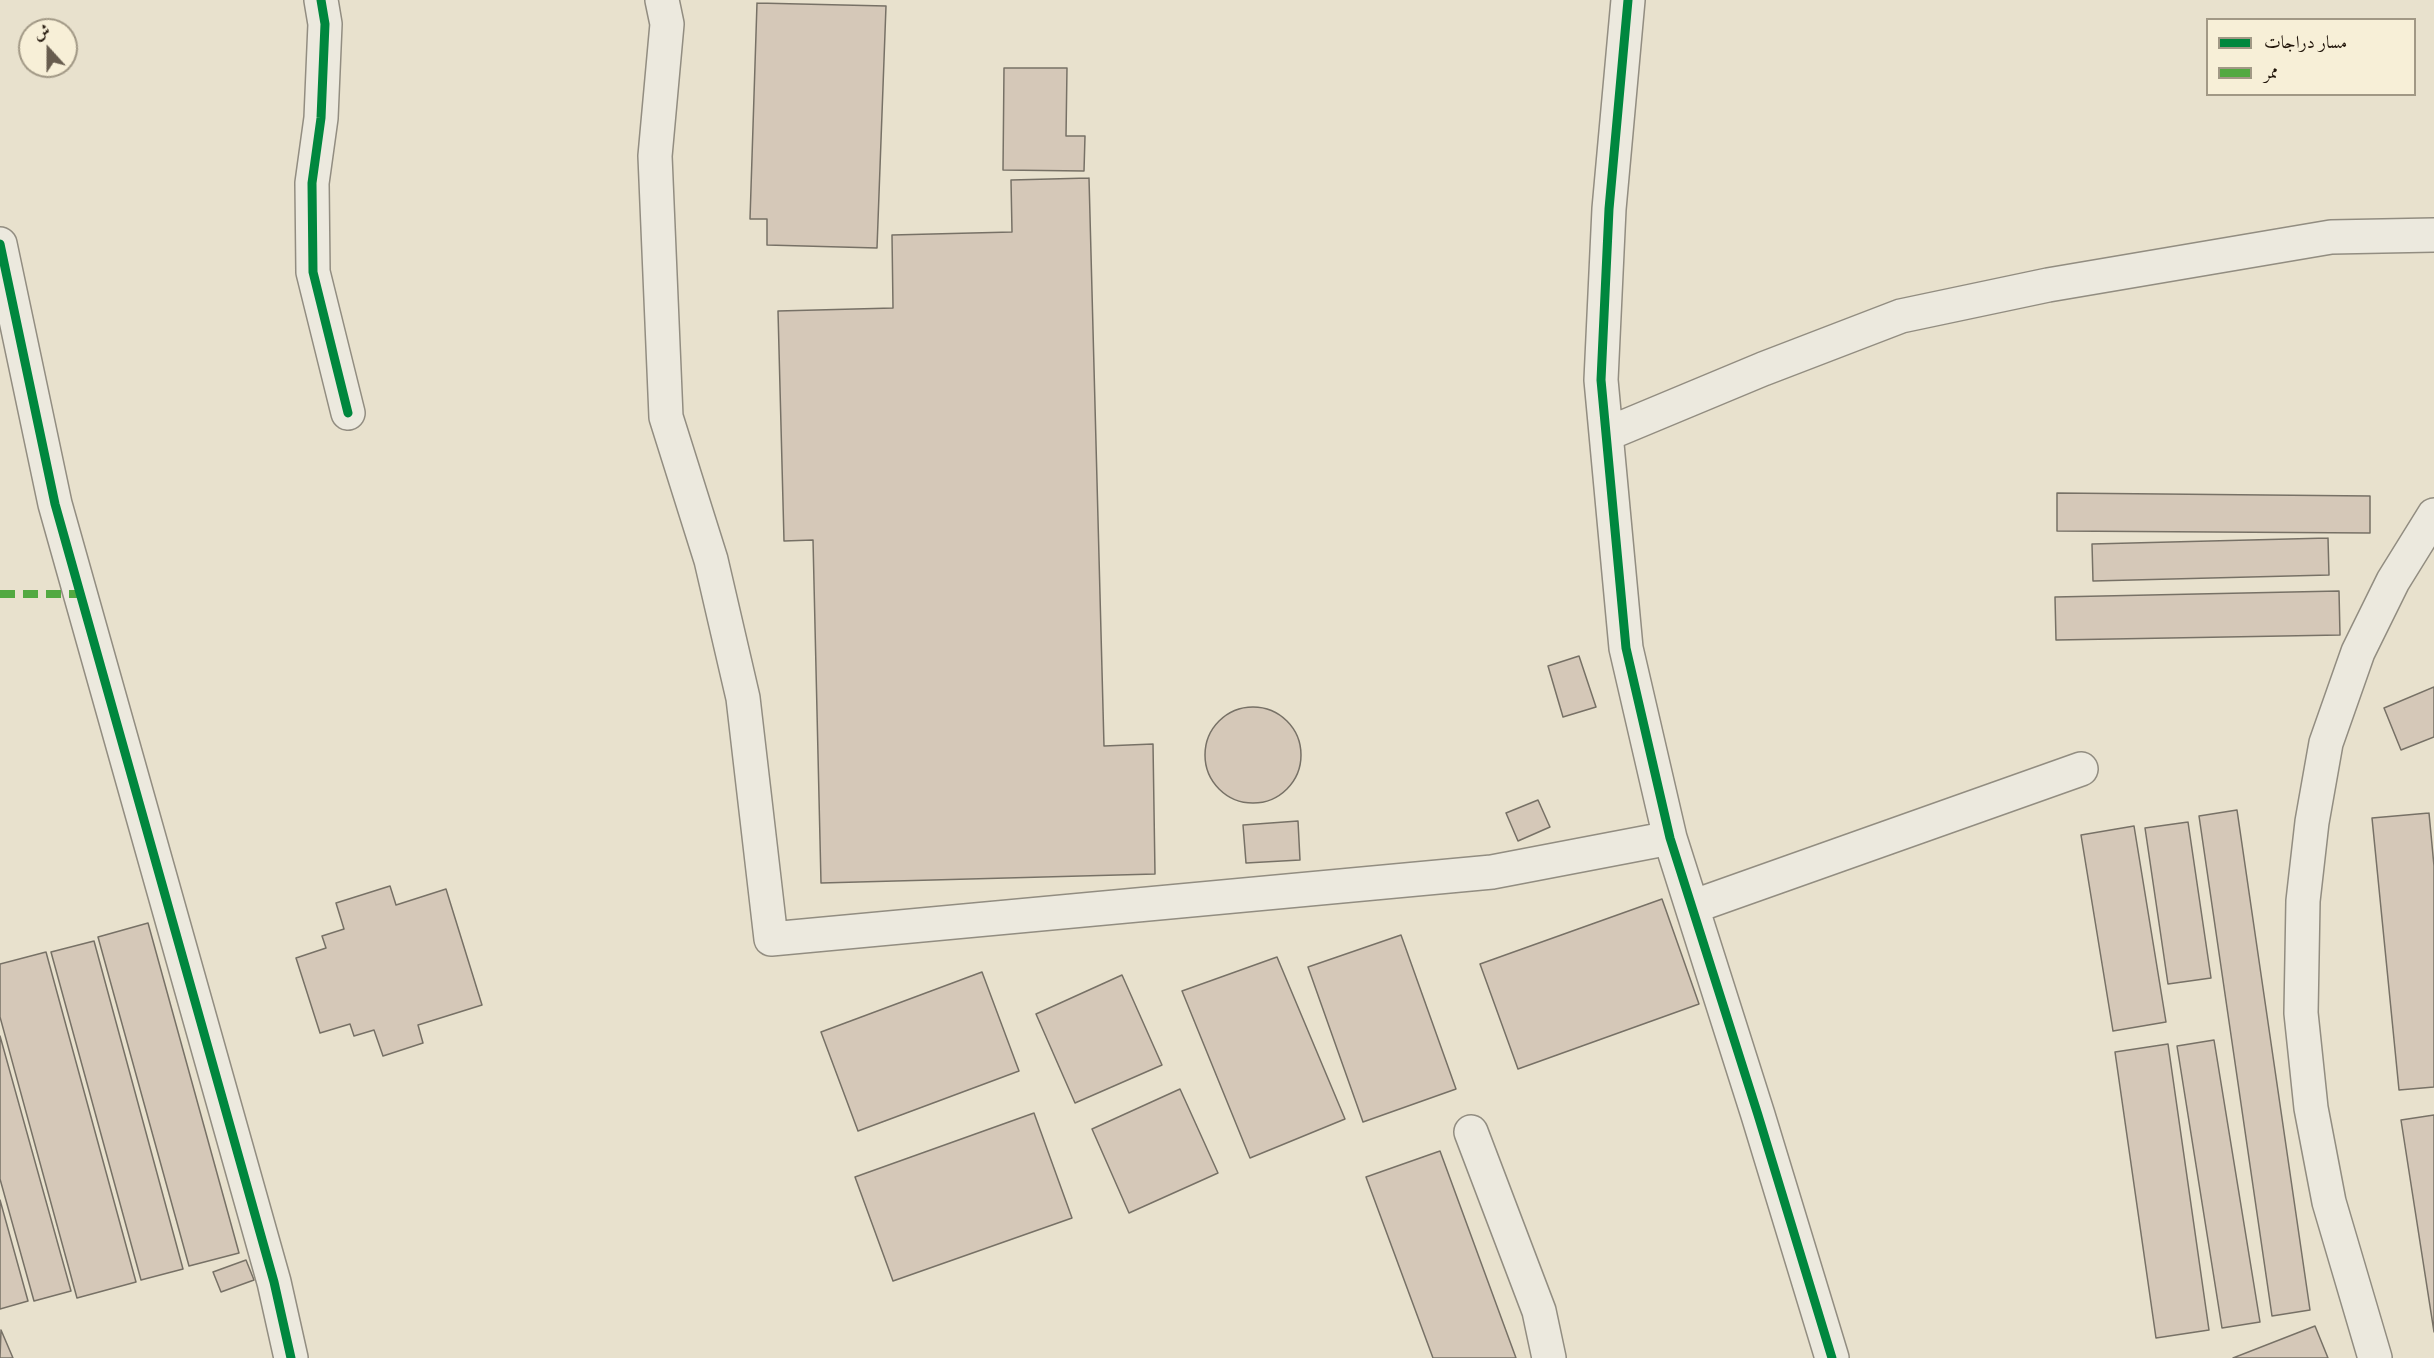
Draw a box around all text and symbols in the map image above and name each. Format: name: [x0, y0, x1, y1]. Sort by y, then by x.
north arrow: [18, 18, 78, 78]
legend: [2206, 18, 2416, 96]
text: ش: [31, 21, 53, 45]
text: مسار دراجات: [2264, 32, 2347, 55]
text: ممر: [2264, 62, 2278, 85]

